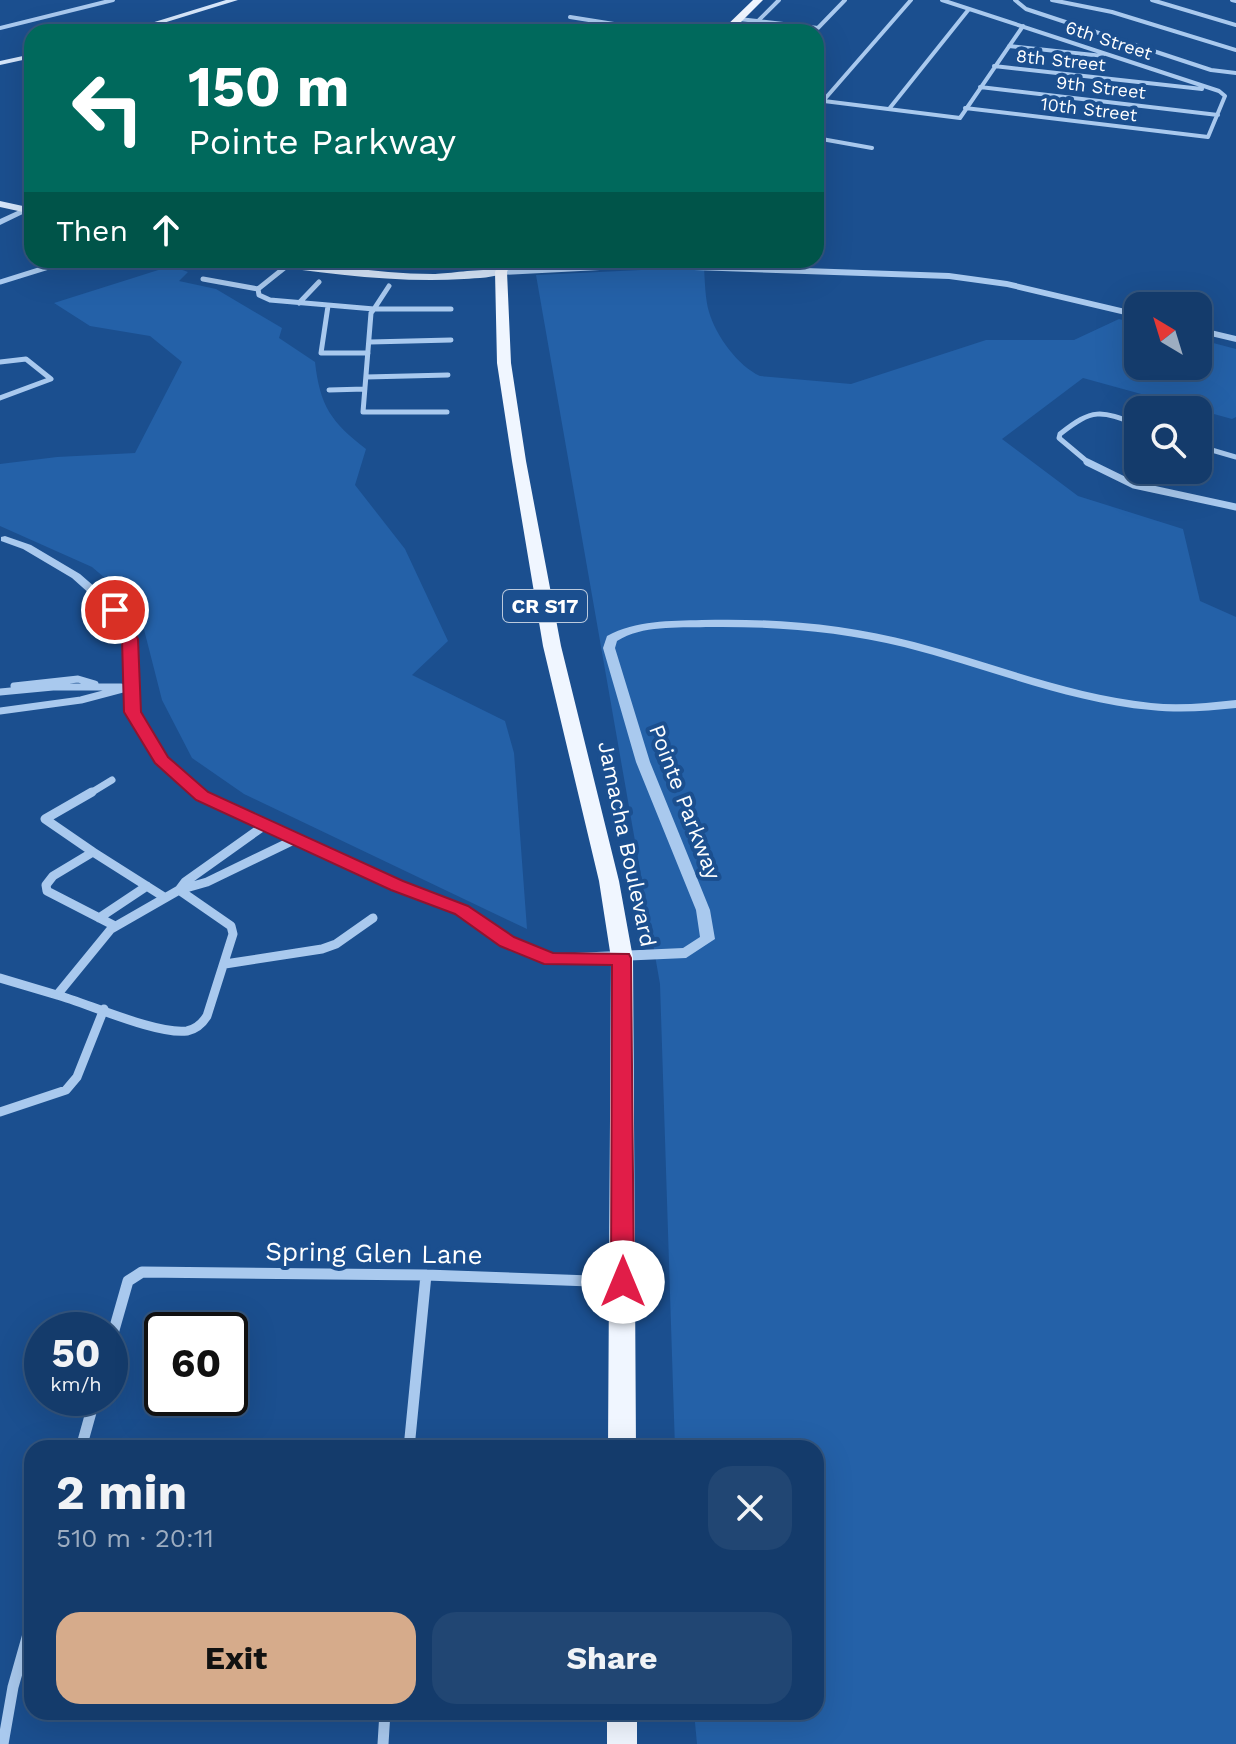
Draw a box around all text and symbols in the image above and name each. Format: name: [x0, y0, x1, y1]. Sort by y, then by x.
street label: 6th Street: [1063, 16, 1155, 64]
street label: 8th Street: [1015, 45, 1107, 75]
text: 150 m: [188, 54, 350, 120]
icon: left: [56, 56, 160, 160]
street label: 9th Street: [1055, 71, 1147, 103]
street label: 10th Street: [1039, 93, 1139, 125]
text: Pointe Parkway: [188, 121, 456, 163]
icon: ahead: [144, 208, 188, 252]
text: Then: [56, 213, 128, 248]
north arrow: [1124, 292, 1212, 380]
map controls: [1124, 292, 1212, 484]
button: search: [1124, 396, 1212, 484]
pin: [81, 576, 149, 644]
icon: arrive: [93, 588, 137, 632]
road number: CR S17: [503, 590, 587, 622]
street label: Pointe Parkway: [644, 721, 726, 884]
street label: Jamacha Boulevard: [593, 739, 661, 949]
street label: Spring Glen Lane: [265, 1236, 483, 1270]
position arrow: [581, 1240, 665, 1324]
speed limit sign: 60: [144, 1312, 248, 1416]
text: 50: [51, 1330, 101, 1377]
text: km/h: [50, 1372, 102, 1396]
text: 2 min: [56, 1464, 187, 1521]
button: close: [708, 1466, 792, 1550]
text: 510 m · 20:11: [56, 1523, 214, 1553]
button: Exit: [56, 1612, 416, 1704]
button: Share: [432, 1612, 792, 1704]

